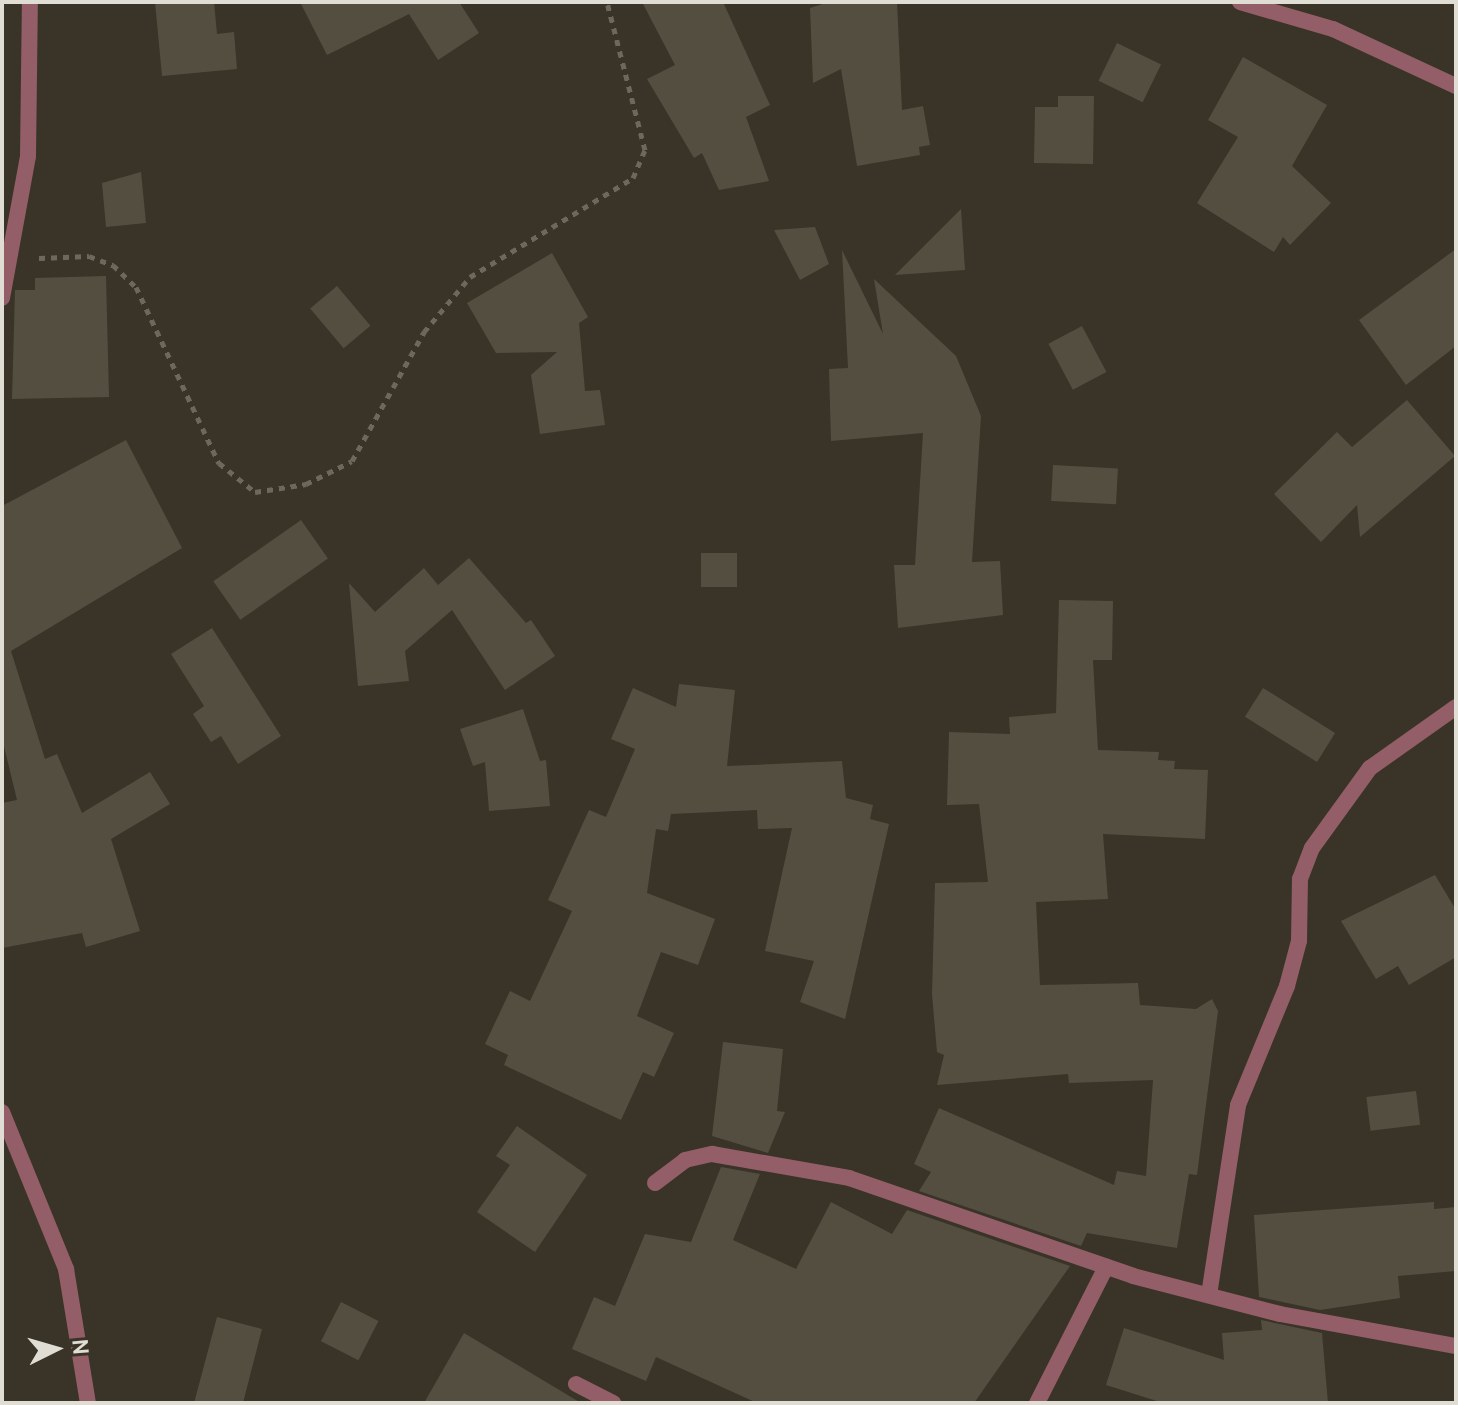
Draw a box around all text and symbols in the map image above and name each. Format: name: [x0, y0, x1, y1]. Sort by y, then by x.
north arrow: [16, 1309, 96, 1389]
text: N: [66, 1338, 95, 1356]

